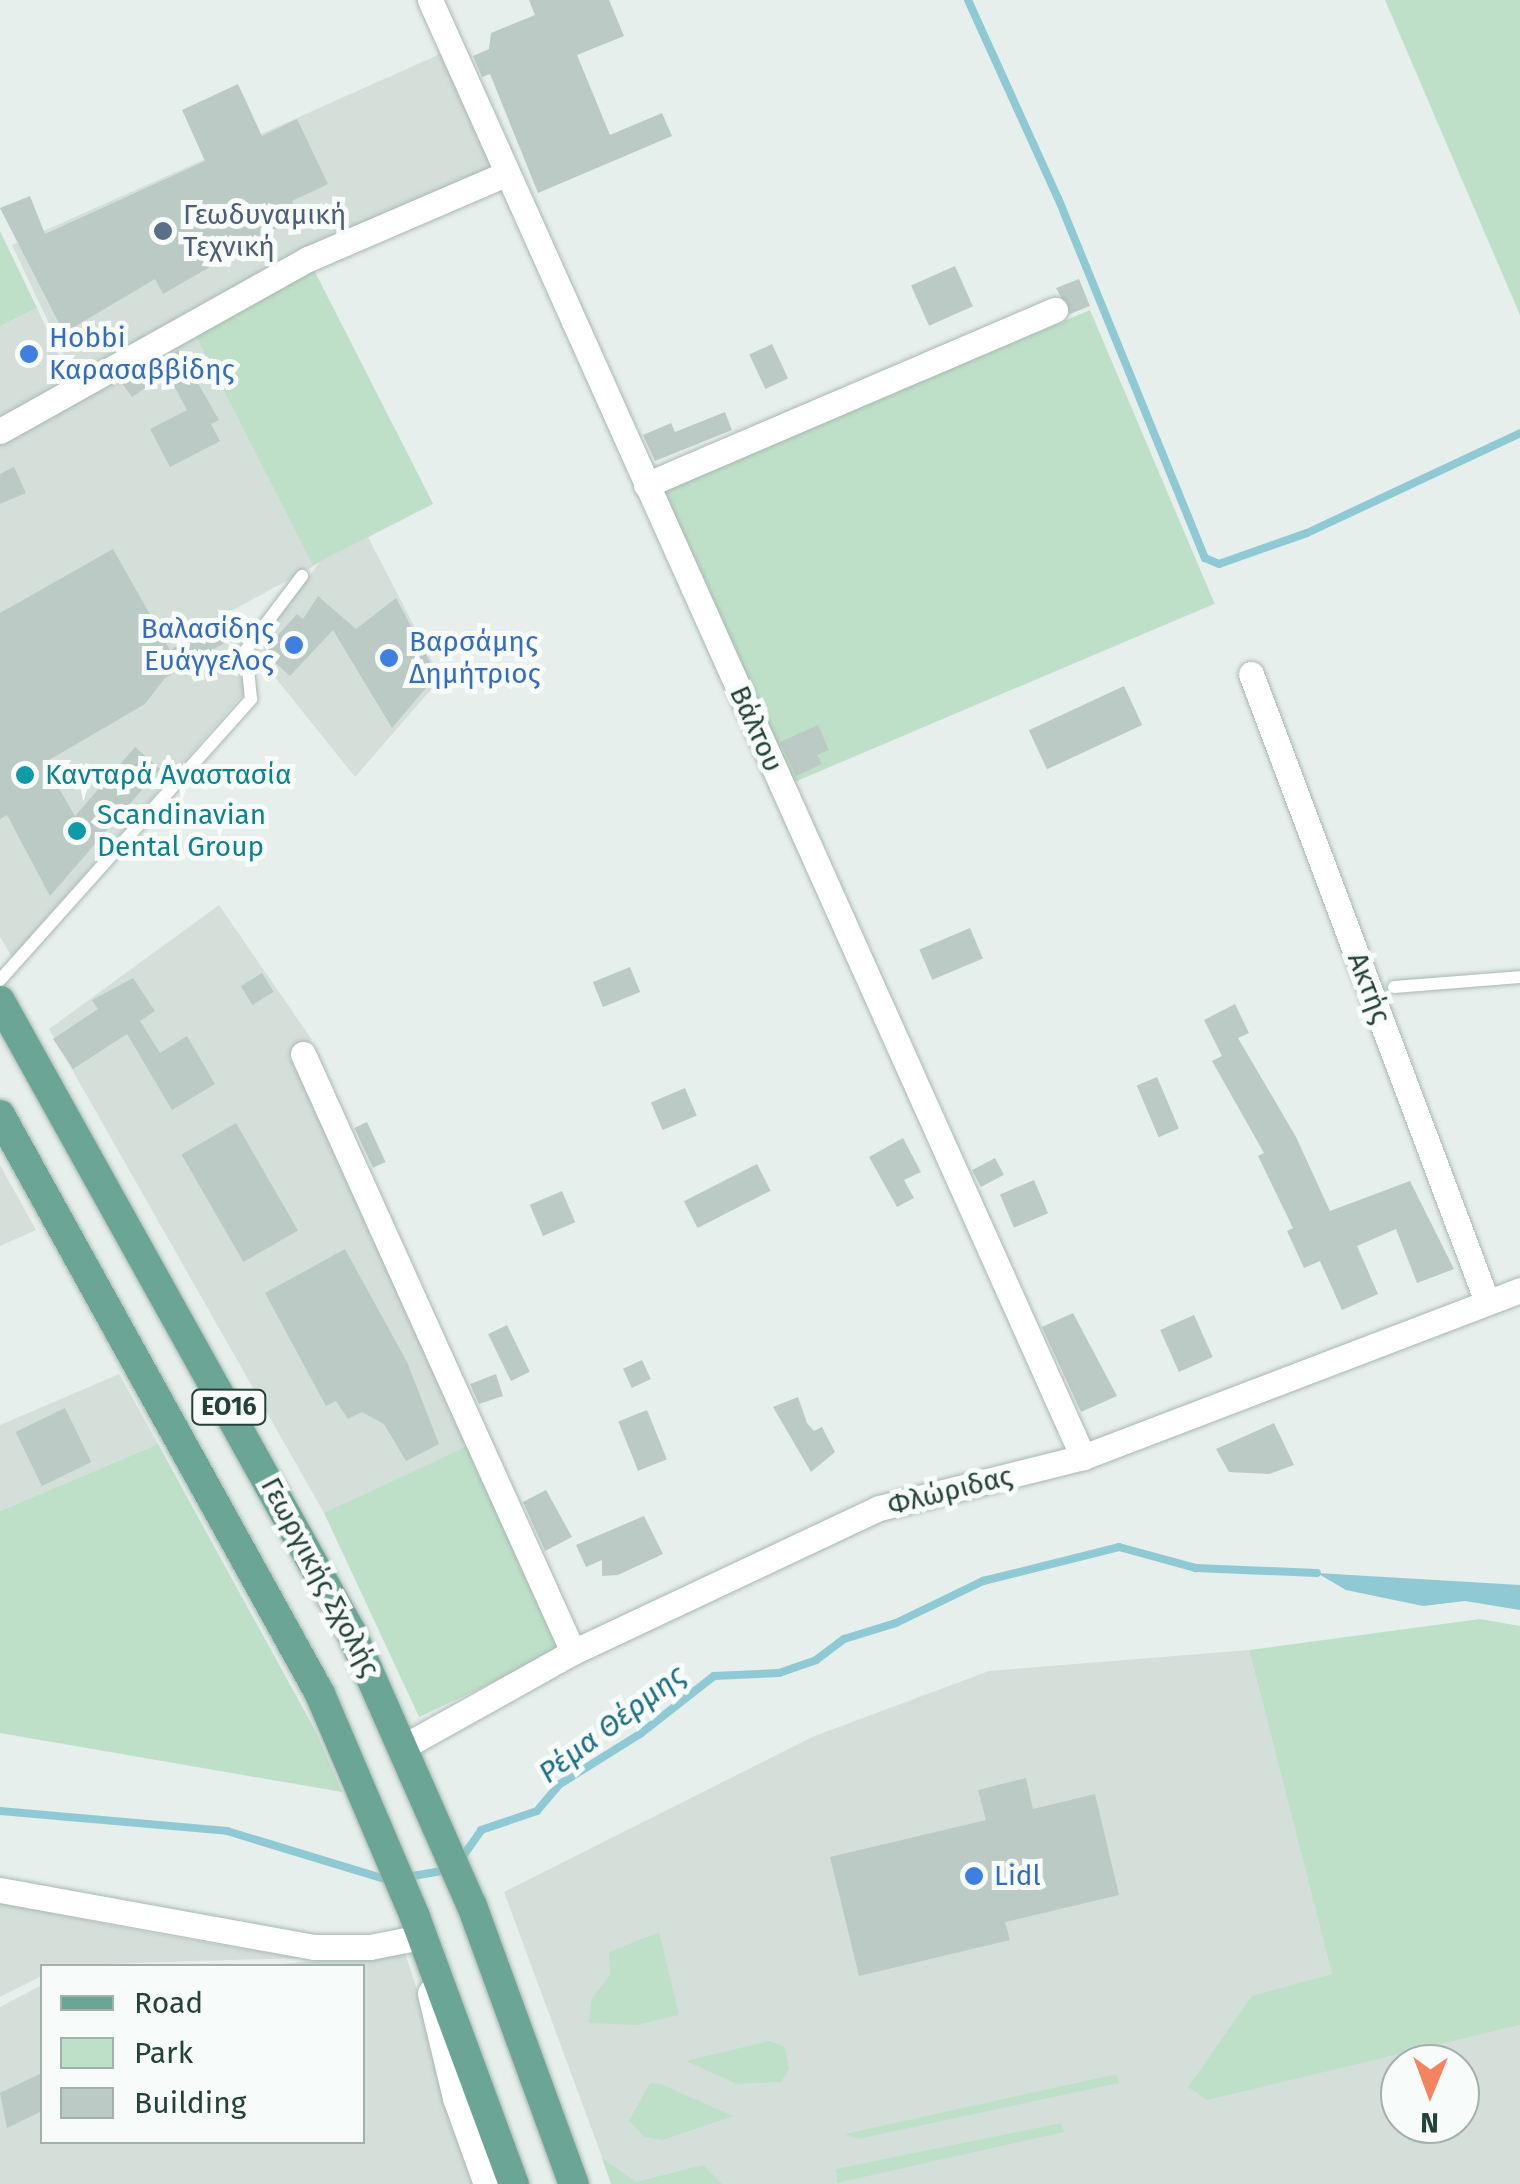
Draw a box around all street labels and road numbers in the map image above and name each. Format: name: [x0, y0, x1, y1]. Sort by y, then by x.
street label: Βάλτου: [722, 681, 790, 777]
street label: Ακτής: [1340, 948, 1398, 1028]
road number: ΕΟ16: [189, 1387, 269, 1427]
street label: Φλώριδας: [884, 1459, 1016, 1523]
street label: Γεωργικής Σχολής: [253, 1472, 387, 1682]

